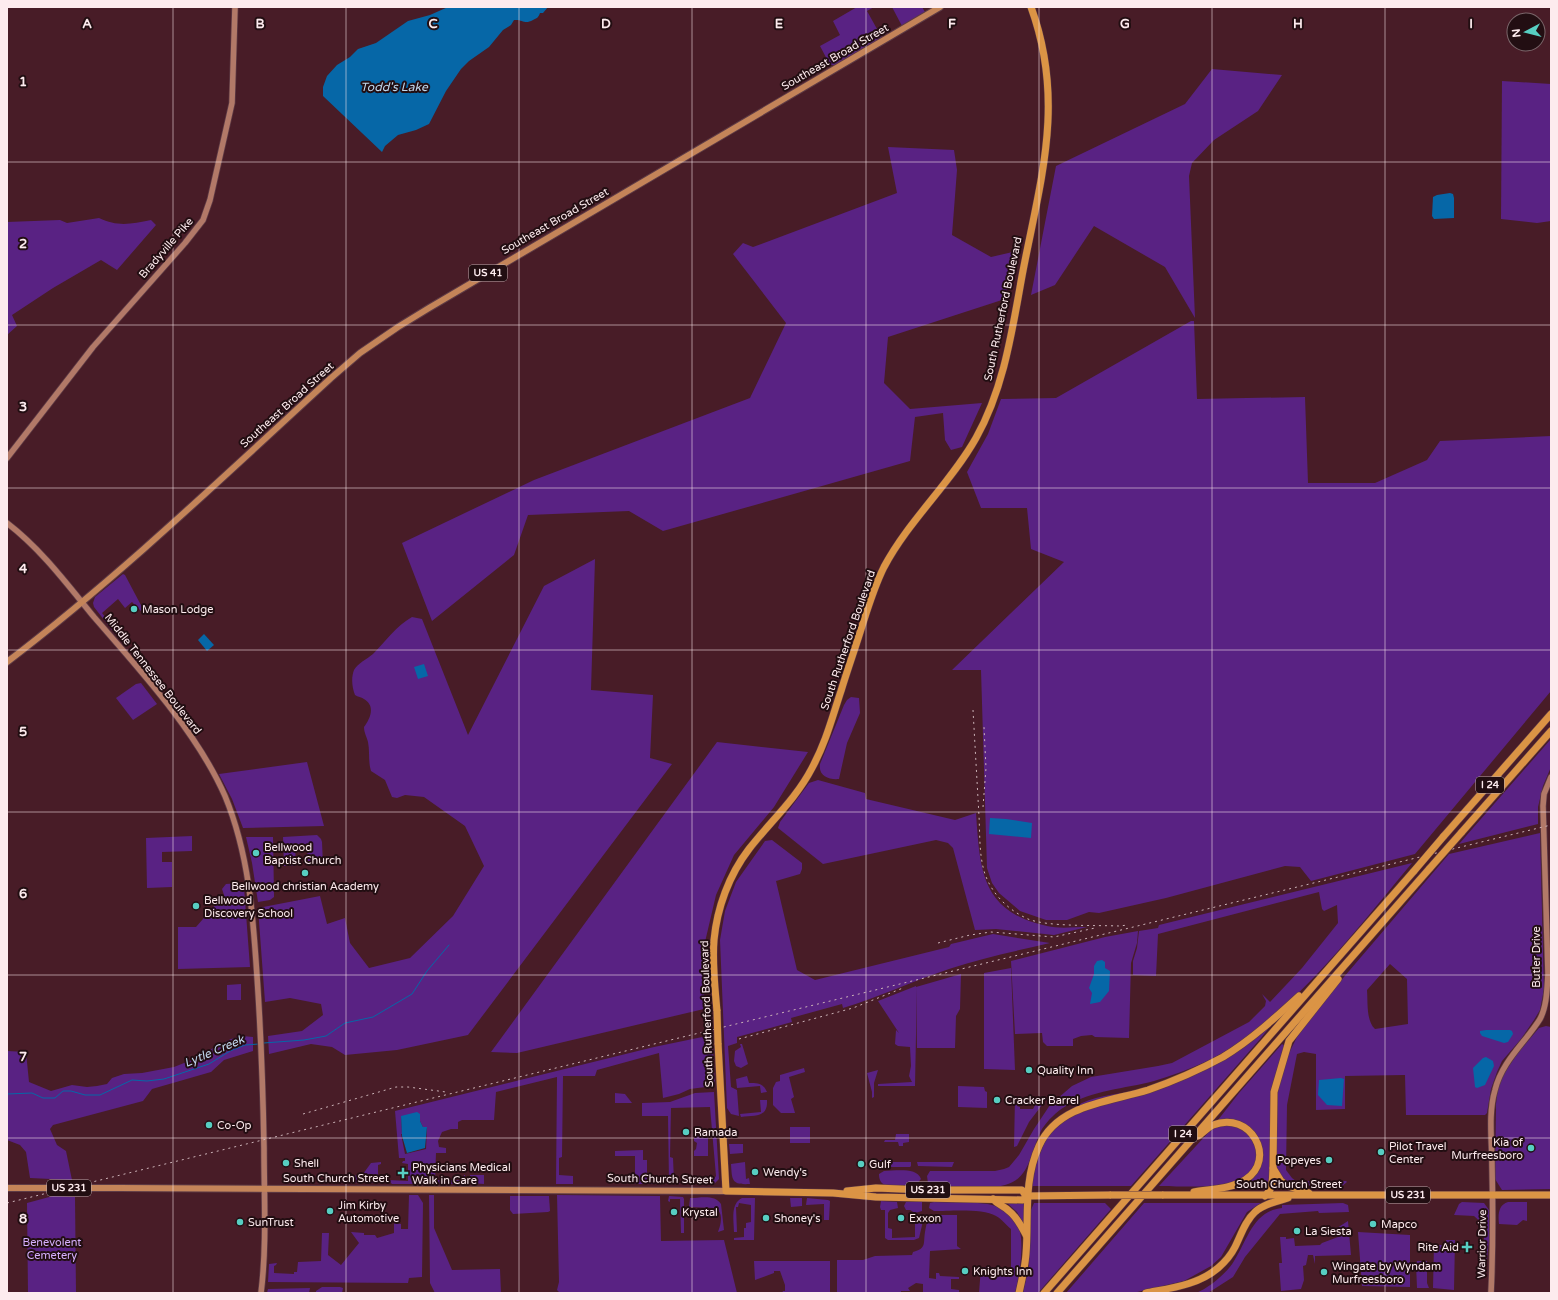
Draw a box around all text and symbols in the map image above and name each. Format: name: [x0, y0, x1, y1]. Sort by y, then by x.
north arrow: [1506, 12, 1546, 52]
text: A: [82, 16, 92, 32]
text: B: [255, 16, 265, 32]
text: C: [428, 16, 438, 32]
text: D: [601, 16, 611, 32]
text: E: [775, 16, 783, 32]
text: F: [948, 16, 956, 32]
text: G: [1120, 16, 1130, 32]
text: H: [1293, 16, 1303, 32]
text: I: [1469, 16, 1473, 32]
street label: Southeast Broad Street: [779, 21, 891, 93]
text: N: [1510, 28, 1524, 38]
text: 1: [19, 74, 27, 90]
water label: Todd's Lake: [360, 80, 429, 94]
street label: Southeast Broad Street: [499, 185, 611, 257]
street label: Bradyville Pike: [136, 215, 196, 281]
text: 2: [19, 236, 27, 252]
street label: South Rutherford Boulevard: [981, 236, 1025, 382]
road number: US 41: [469, 265, 507, 281]
street label: Southeast Broad Street: [238, 360, 336, 450]
text: 3: [19, 399, 27, 415]
text: 4: [19, 561, 28, 577]
street label: South Rutherford Boulevard: [818, 568, 878, 712]
place label: Mason Lodge: [142, 603, 213, 616]
marker: Mason Lodge: [129, 604, 139, 614]
street label: Middle Tennessee Boulevard: [102, 611, 204, 737]
text: 5: [19, 724, 27, 740]
road number: I 24: [1476, 777, 1504, 793]
place label: Bellwood Baptist Church: [264, 841, 342, 867]
marker: Bellwood Baptist Church: [251, 848, 261, 858]
marker: Bellwood christian Academy: [300, 868, 310, 878]
place label: Bellwood christian Academy: [231, 880, 379, 893]
text: 6: [19, 886, 27, 902]
place label: Bellwood Discovery School: [204, 894, 293, 920]
marker: Bellwood Discovery School: [191, 901, 201, 911]
street label: Butler Drive: [1530, 926, 1543, 988]
street label: South Rutherford Boulevard: [698, 940, 716, 1088]
water label: Lytle Creek: [182, 1032, 247, 1070]
text: 7: [19, 1049, 27, 1065]
place label: Quality Inn: [1037, 1064, 1094, 1077]
marker: Quality Inn: [1024, 1065, 1034, 1075]
place label: Cracker Barrel: [1005, 1094, 1079, 1107]
marker: Cracker Barrel: [992, 1095, 1002, 1105]
place label: Co-Op: [217, 1119, 251, 1132]
marker: Co-Op: [204, 1120, 214, 1130]
place label: Ramada: [694, 1126, 737, 1139]
road number: I 24: [1169, 1126, 1197, 1142]
marker: Ramada: [681, 1127, 691, 1137]
place label: Kia of Murfreesboro: [1451, 1136, 1524, 1162]
place label: Pilot Travel Center: [1389, 1140, 1447, 1166]
marker: Kia of Murfreesboro: [1526, 1143, 1536, 1153]
marker: Pilot Travel Center: [1376, 1147, 1386, 1157]
place label: Popeyes: [1277, 1154, 1321, 1167]
marker: Popeyes: [1324, 1155, 1334, 1165]
place label: Shell: [294, 1157, 319, 1170]
marker: Shell: [281, 1158, 291, 1168]
place label: Gulf: [869, 1158, 892, 1171]
marker: Gulf: [856, 1159, 866, 1169]
place label: Physicians Medical Walk in Care: [412, 1161, 511, 1187]
place label: Wendy's: [763, 1166, 807, 1179]
marker: Physicians Medical Walk in Care: [397, 1167, 409, 1179]
marker: Wendy's: [750, 1167, 760, 1177]
street label: South Church Street: [283, 1172, 389, 1185]
street label: South Church Street: [607, 1172, 713, 1186]
street label: South Church Street: [1236, 1178, 1342, 1191]
road number: US 231: [47, 1180, 91, 1196]
road number: US 231: [906, 1182, 950, 1198]
road number: US 231: [1386, 1187, 1430, 1203]
place label: Jim Kirby Automotive: [338, 1199, 399, 1225]
marker: Jim Kirby Automotive: [325, 1206, 335, 1216]
place label: Krystal: [682, 1206, 718, 1219]
marker: Krystal: [669, 1207, 679, 1217]
street label: Warrior Drive: [1475, 1209, 1489, 1279]
text: 8: [19, 1211, 27, 1227]
place label: Shoney's: [774, 1212, 821, 1225]
place label: Exxon: [909, 1212, 941, 1225]
marker: Shoney's: [761, 1213, 771, 1223]
marker: Exxon: [896, 1213, 906, 1223]
place label: SunTrust: [248, 1216, 294, 1229]
marker: SunTrust: [235, 1217, 245, 1227]
place label: Mapco: [1381, 1218, 1418, 1231]
marker: Mapco: [1368, 1219, 1378, 1229]
place label: La Siesta: [1305, 1225, 1352, 1238]
marker: La Siesta: [1292, 1226, 1302, 1236]
park label: Benevolent Cemetery: [23, 1236, 81, 1262]
place label: Rite Aid: [1417, 1241, 1459, 1254]
marker: Rite Aid: [1462, 1242, 1472, 1252]
place label: Wingate by Wyndam Murfreesboro: [1332, 1260, 1441, 1286]
place label: Knights Inn: [973, 1265, 1032, 1278]
marker: Knights Inn: [960, 1266, 970, 1276]
marker: Wingate by Wyndam Murfreesboro: [1319, 1267, 1329, 1277]

